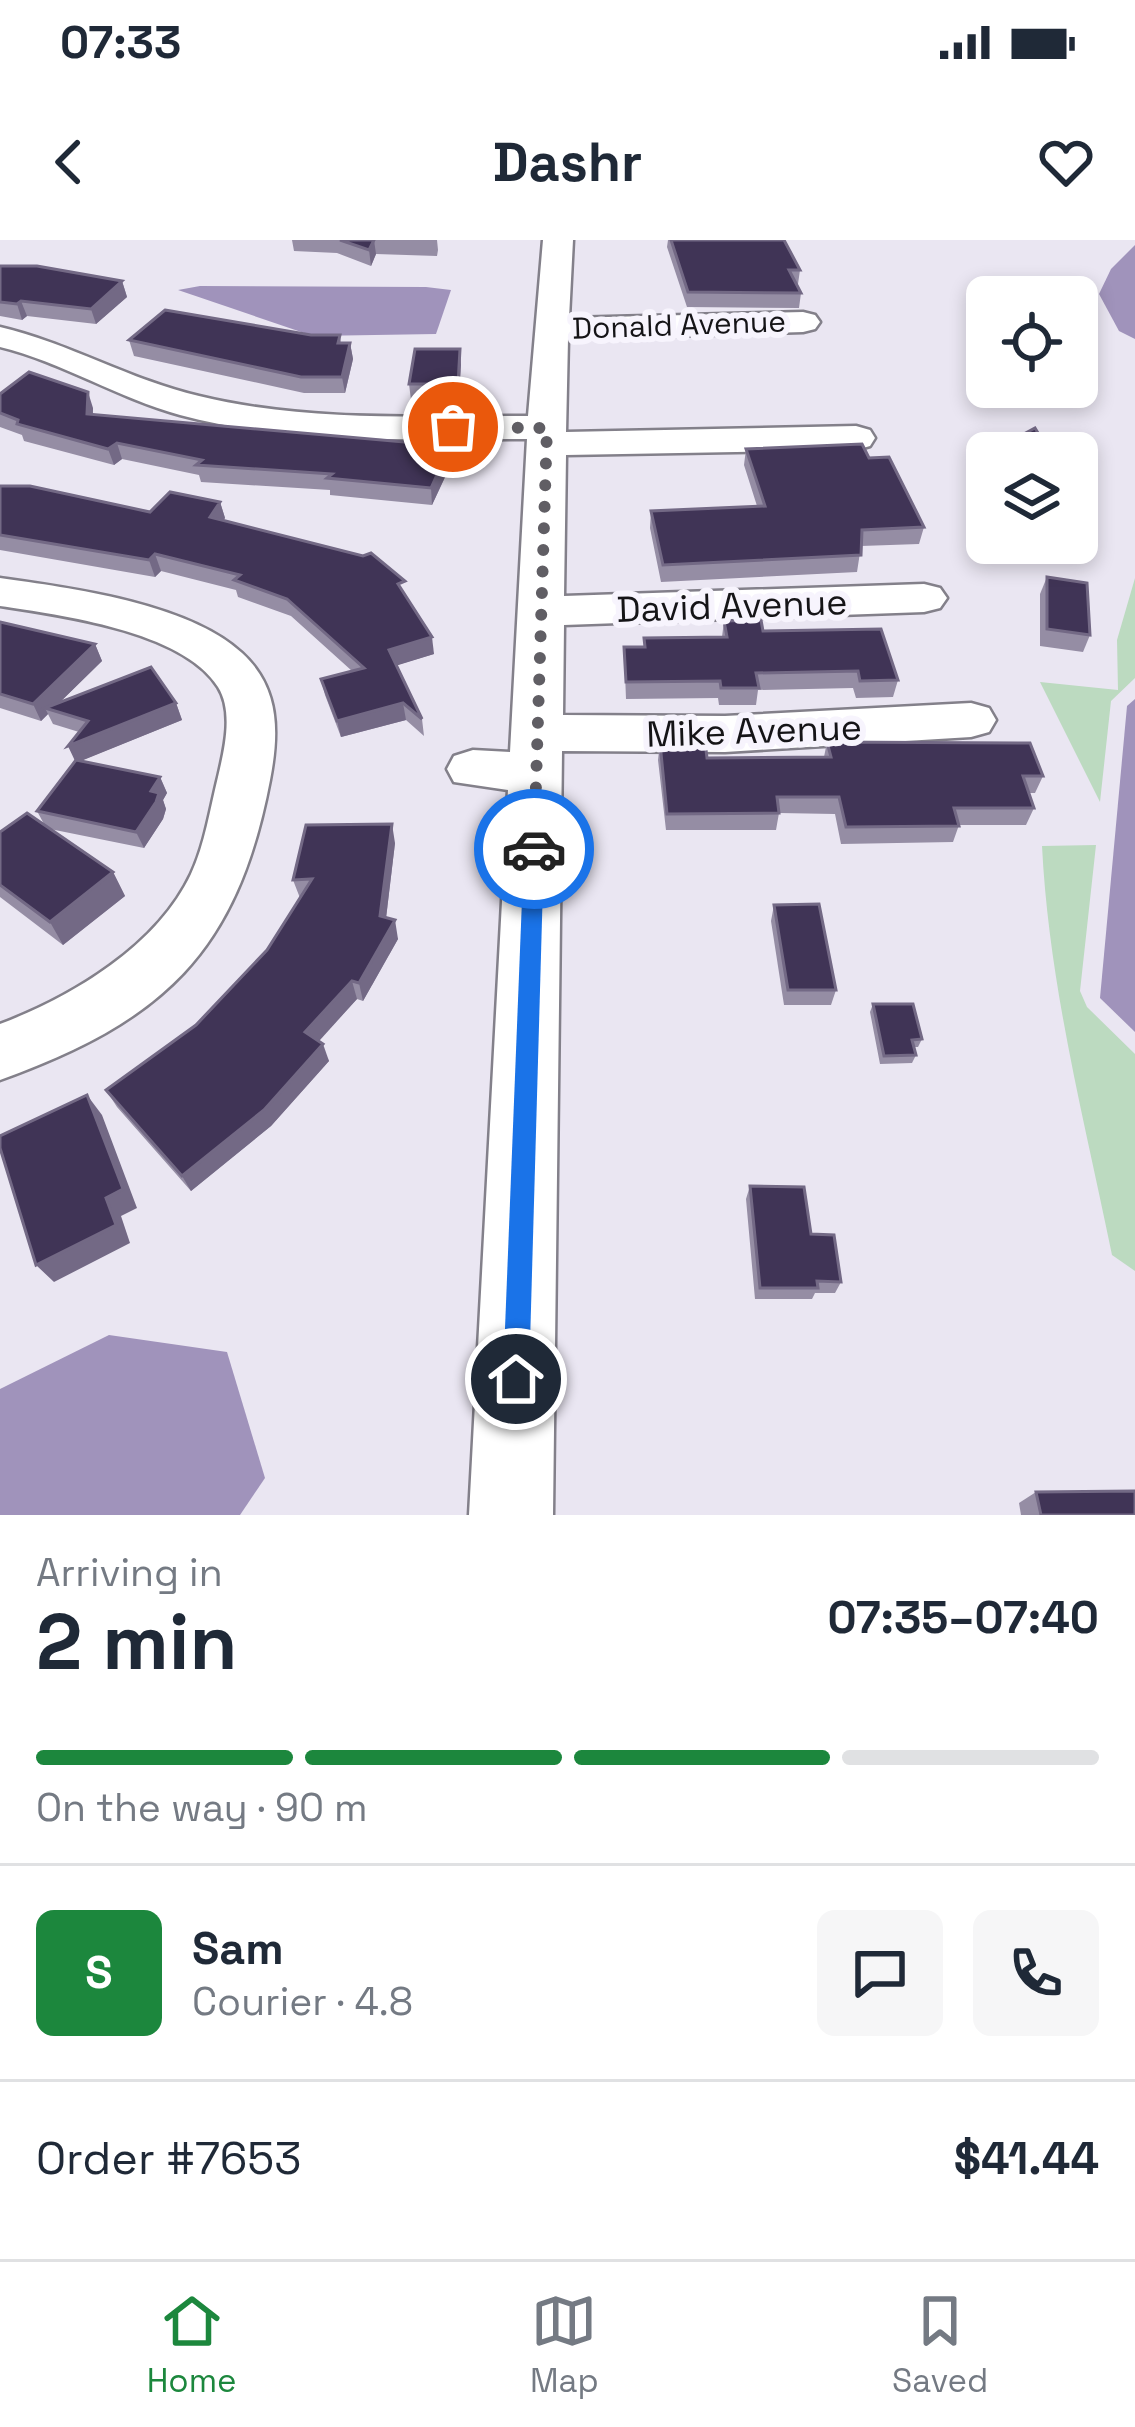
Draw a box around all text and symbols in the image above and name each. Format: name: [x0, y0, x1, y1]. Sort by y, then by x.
text: 07:33: [60, 14, 181, 71]
text: Dashr: [493, 128, 642, 197]
icon: back: [36, 129, 102, 195]
icon: heart: [1033, 129, 1099, 195]
map controls: [966, 276, 1098, 564]
button: locate: [966, 276, 1098, 408]
street label: Donald Avenue: [571, 301, 787, 348]
pin: [402, 376, 504, 478]
icon: bag: [420, 394, 486, 460]
button: layers: [966, 432, 1098, 564]
street label: David Avenue: [616, 579, 848, 633]
street label: Mike Avenue: [645, 704, 863, 758]
courier: [474, 789, 594, 909]
icon: car: [501, 816, 567, 882]
pin: [465, 1328, 567, 1430]
icon: home: [483, 1346, 549, 1412]
text: Arriving in: [36, 1548, 223, 1597]
text: 07:35–07:40: [827, 1589, 1099, 1646]
text: 2 min: [36, 1592, 238, 1692]
text: On the way · 90 m: [36, 1783, 367, 1832]
button: chat: [817, 1910, 943, 2036]
button: phone: [973, 1910, 1099, 2036]
text: Sam: [192, 1920, 284, 1977]
text: S: [85, 1944, 113, 2001]
text: Courier · 4.8: [192, 1977, 413, 2026]
text: Order #7653: [36, 2130, 301, 2187]
text: $41.44: [954, 2130, 1099, 2187]
tab: Home: [147, 2288, 237, 2402]
tab: Map: [530, 2288, 599, 2402]
tab: Saved: [892, 2288, 988, 2402]

